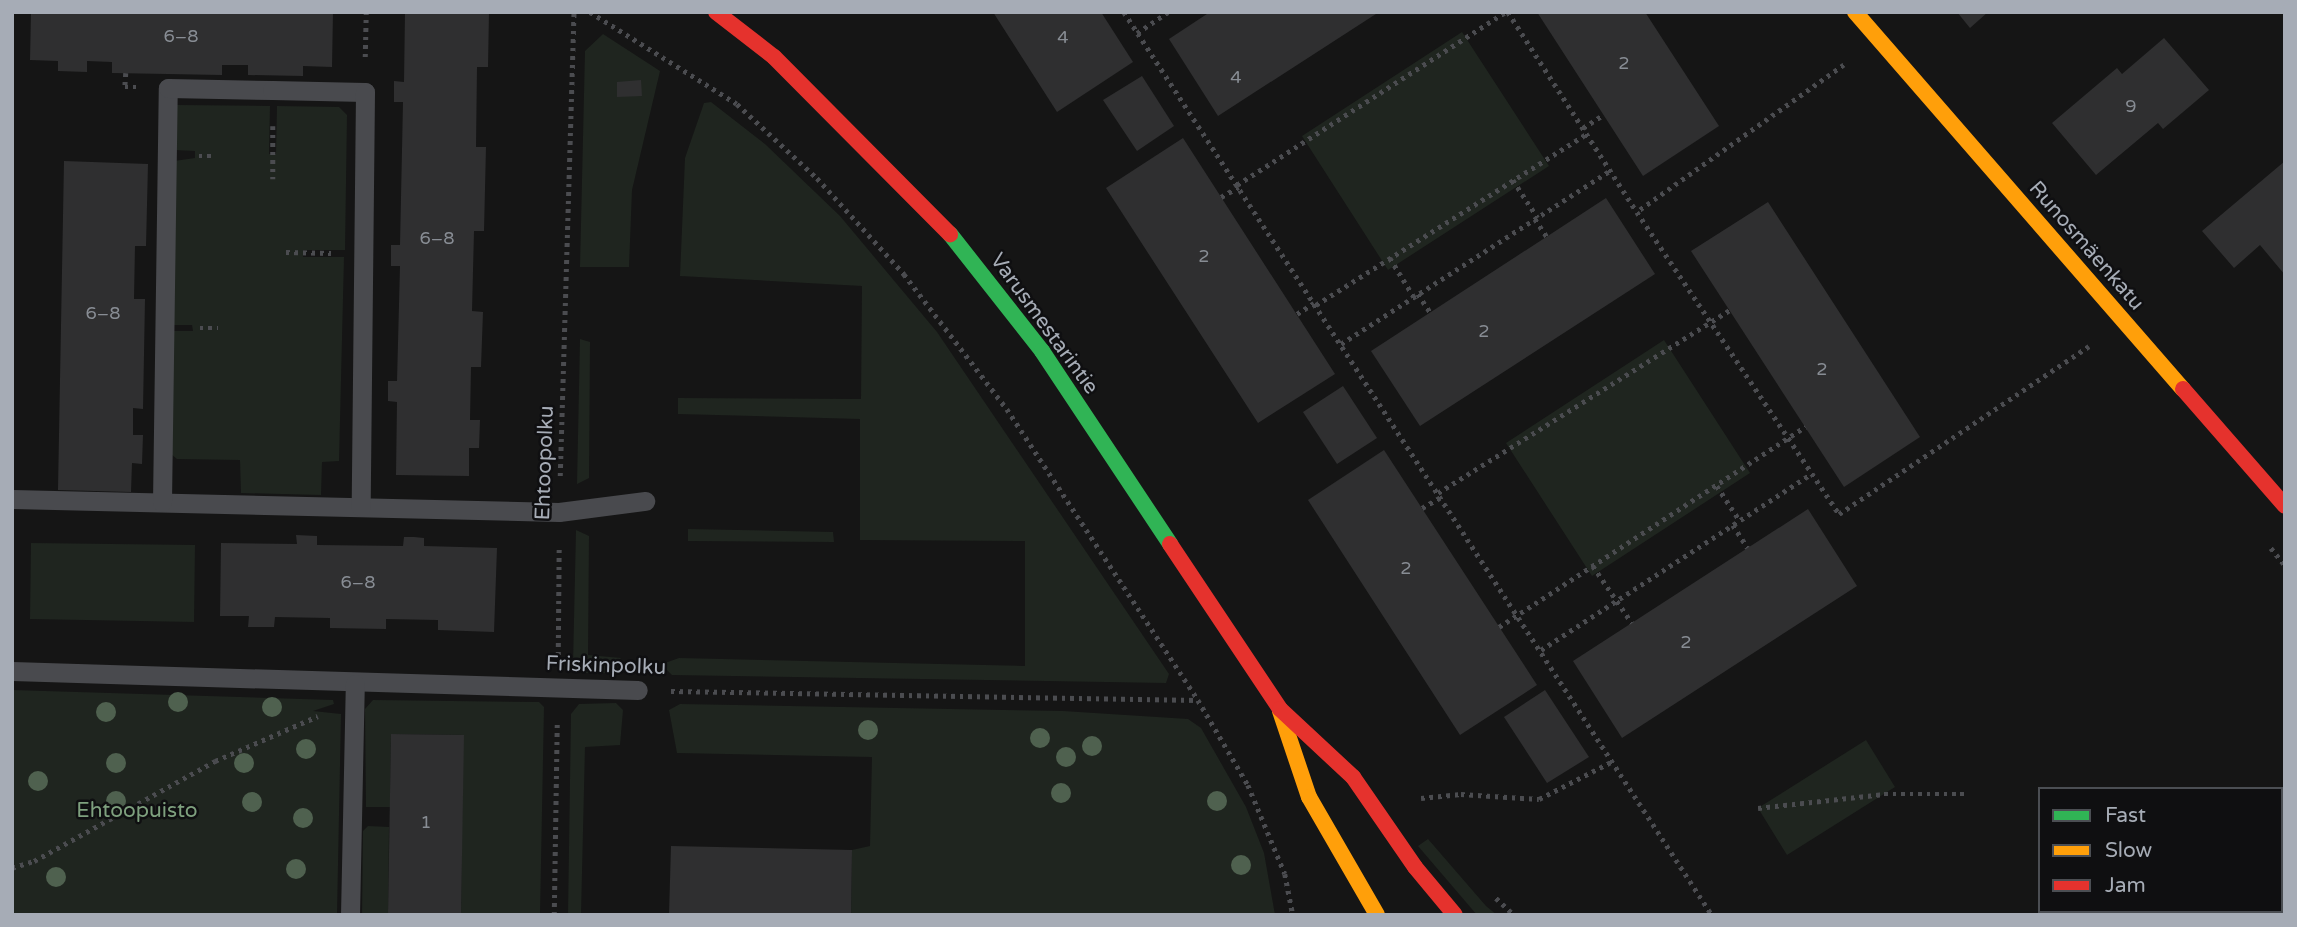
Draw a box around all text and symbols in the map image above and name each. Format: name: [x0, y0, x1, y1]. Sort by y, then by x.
house number: 6–8: [164, 25, 198, 47]
house number: 4: [1057, 26, 1069, 48]
house number: 2: [1618, 52, 1630, 74]
house number: 4: [1230, 66, 1242, 88]
house number: 9: [2125, 95, 2137, 117]
street label: Runosmäenkatu: [2023, 176, 2149, 316]
house number: 6–8: [420, 227, 454, 249]
house number: 2: [1198, 245, 1210, 267]
street label: Varusmestarintie: [984, 249, 1104, 399]
house number: 6–8: [86, 302, 120, 324]
house number: 2: [1478, 320, 1490, 342]
house number: 2: [1816, 358, 1828, 380]
street label: Ehtoopolku: [530, 405, 560, 521]
house number: 2: [1400, 557, 1412, 579]
house number: 6–8: [341, 571, 375, 593]
house number: 2: [1680, 631, 1692, 653]
street label: Friskinpolku: [545, 651, 667, 681]
legend: [2038, 787, 2283, 913]
park label: Ehtoopuisto: [76, 798, 198, 824]
text: Fast: [2105, 803, 2146, 828]
house number: 1: [420, 811, 432, 833]
text: Slow: [2105, 838, 2152, 863]
text: Jam: [2105, 873, 2146, 898]

